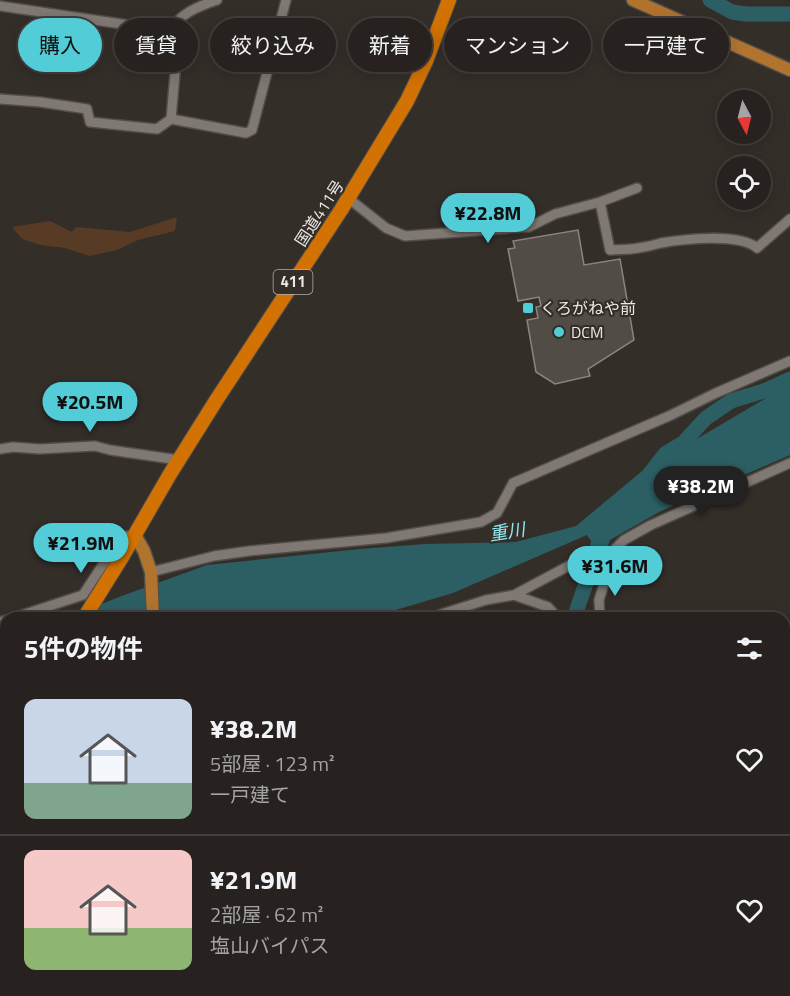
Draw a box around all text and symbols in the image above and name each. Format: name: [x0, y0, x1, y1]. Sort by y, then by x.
chip: 購入: [18, 18, 102, 72]
chip: 賃貸: [114, 18, 198, 72]
chip: 絞り込み: [210, 18, 336, 72]
chip: 新着: [348, 18, 432, 72]
chip: マンション: [444, 18, 591, 72]
chip: 一戸建て: [603, 18, 729, 72]
north arrow: [717, 90, 771, 144]
map controls: [717, 90, 771, 210]
button: locate: [717, 156, 771, 210]
street label: 国道411号: [289, 175, 349, 251]
pin: ¥22.8M: [439, 193, 537, 244]
text: ¥22.8M: [454, 197, 522, 228]
road number: 411: [274, 270, 312, 294]
place label: くろがねや前: [540, 296, 636, 320]
marker: くろがねや前: [521, 301, 535, 315]
place label: DCM: [571, 320, 603, 344]
marker: DCM: [552, 325, 566, 339]
pin: ¥20.5M: [41, 382, 139, 433]
text: ¥20.5M: [56, 386, 124, 417]
pin: ¥38.2M: [652, 466, 750, 517]
text: ¥38.2M: [667, 470, 735, 501]
water label: 重川: [487, 515, 529, 548]
pin: ¥21.9M: [32, 523, 130, 574]
text: ¥21.9M: [47, 527, 115, 558]
pin: ¥31.6M: [566, 546, 664, 597]
text: ¥31.6M: [581, 550, 649, 581]
text: 5件の物件: [24, 629, 143, 668]
icon: filters: [733, 632, 766, 665]
text: ¥38.2M: [210, 709, 297, 748]
icon: home: [72, 723, 144, 795]
icon: heart: [733, 743, 766, 776]
text: 5部屋 · 123 m²: [210, 748, 335, 779]
text: 一戸建て: [210, 779, 290, 810]
text: ¥21.9M: [210, 860, 297, 899]
icon: home: [72, 874, 144, 946]
icon: heart: [733, 894, 766, 927]
text: 2部屋 · 62 m²: [210, 899, 323, 930]
text: 塩山バイパス: [210, 930, 330, 961]

